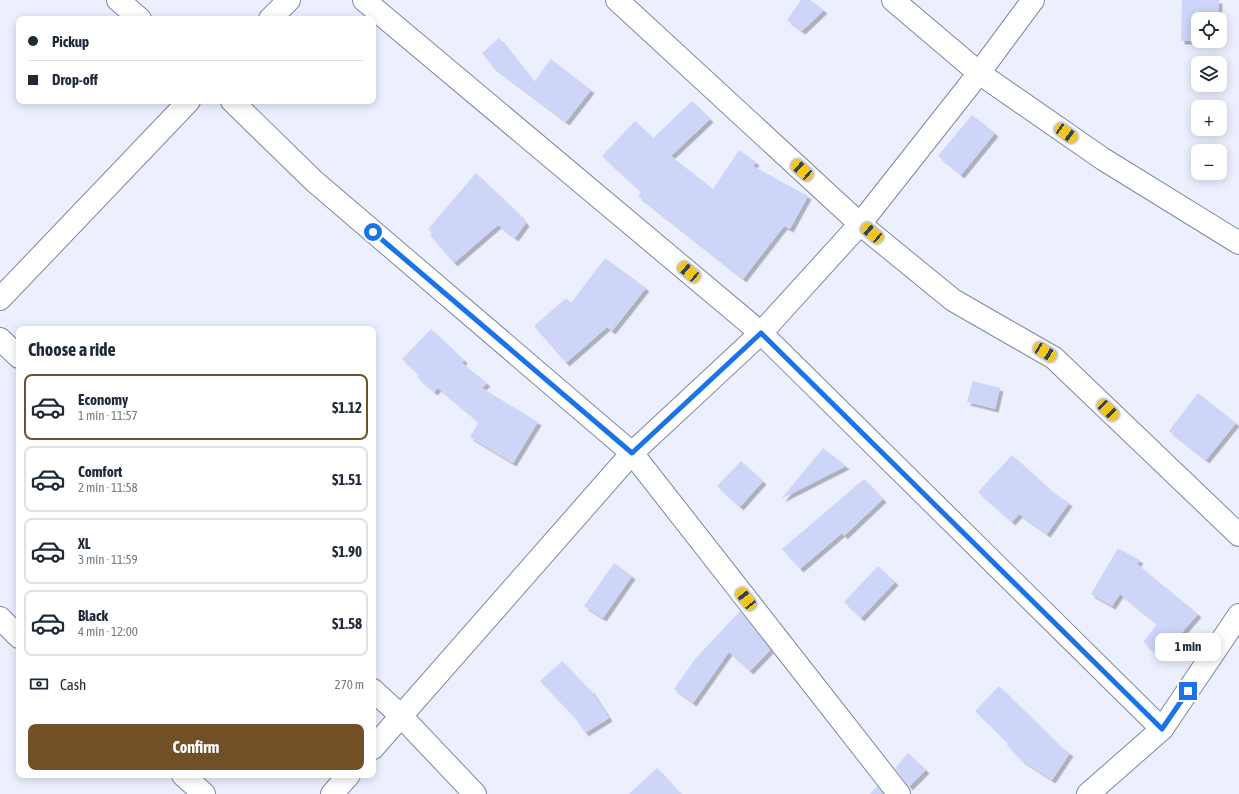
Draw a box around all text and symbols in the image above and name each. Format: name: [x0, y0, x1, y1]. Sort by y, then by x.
map controls: [1191, 12, 1227, 180]
button: locate: [1191, 12, 1227, 48]
text: Pickup: [52, 33, 89, 50]
button: layers: [1191, 56, 1227, 92]
text: Drop-off: [52, 71, 98, 88]
button: +: [1191, 100, 1227, 136]
car: [1053, 121, 1079, 145]
button: −: [1191, 144, 1227, 180]
car: [789, 158, 815, 182]
car: [859, 221, 885, 245]
route start: [364, 223, 382, 241]
car: [676, 260, 702, 284]
text: Choose a ride: [28, 339, 116, 360]
car: [1032, 341, 1058, 363]
icon: car: [30, 389, 66, 425]
text: Economy: [78, 391, 128, 408]
car: [1095, 397, 1121, 423]
text: $1.12: [332, 399, 362, 416]
text: 1 min · 11:57: [78, 408, 138, 423]
icon: car: [30, 461, 66, 497]
text: Comfort: [78, 463, 122, 480]
text: $1.51: [332, 471, 362, 488]
text: 2 min · 11:58: [78, 480, 138, 495]
icon: car: [30, 533, 66, 569]
text: XL: [78, 535, 91, 552]
text: $1.90: [332, 543, 362, 560]
text: 3 min · 11:59: [78, 552, 138, 567]
car: [734, 586, 758, 612]
icon: car: [30, 605, 66, 641]
text: Black: [78, 607, 108, 624]
text: $1.58: [332, 615, 362, 632]
text: 4 min · 12:00: [78, 624, 138, 639]
callout: 1 min: [1155, 633, 1221, 661]
text: 1 min: [1175, 639, 1201, 654]
icon: cash: [28, 673, 50, 695]
text: Cash: [60, 676, 86, 693]
text: 270 m: [335, 677, 364, 692]
route end: [1179, 682, 1197, 700]
button: Confirm: [28, 724, 364, 770]

